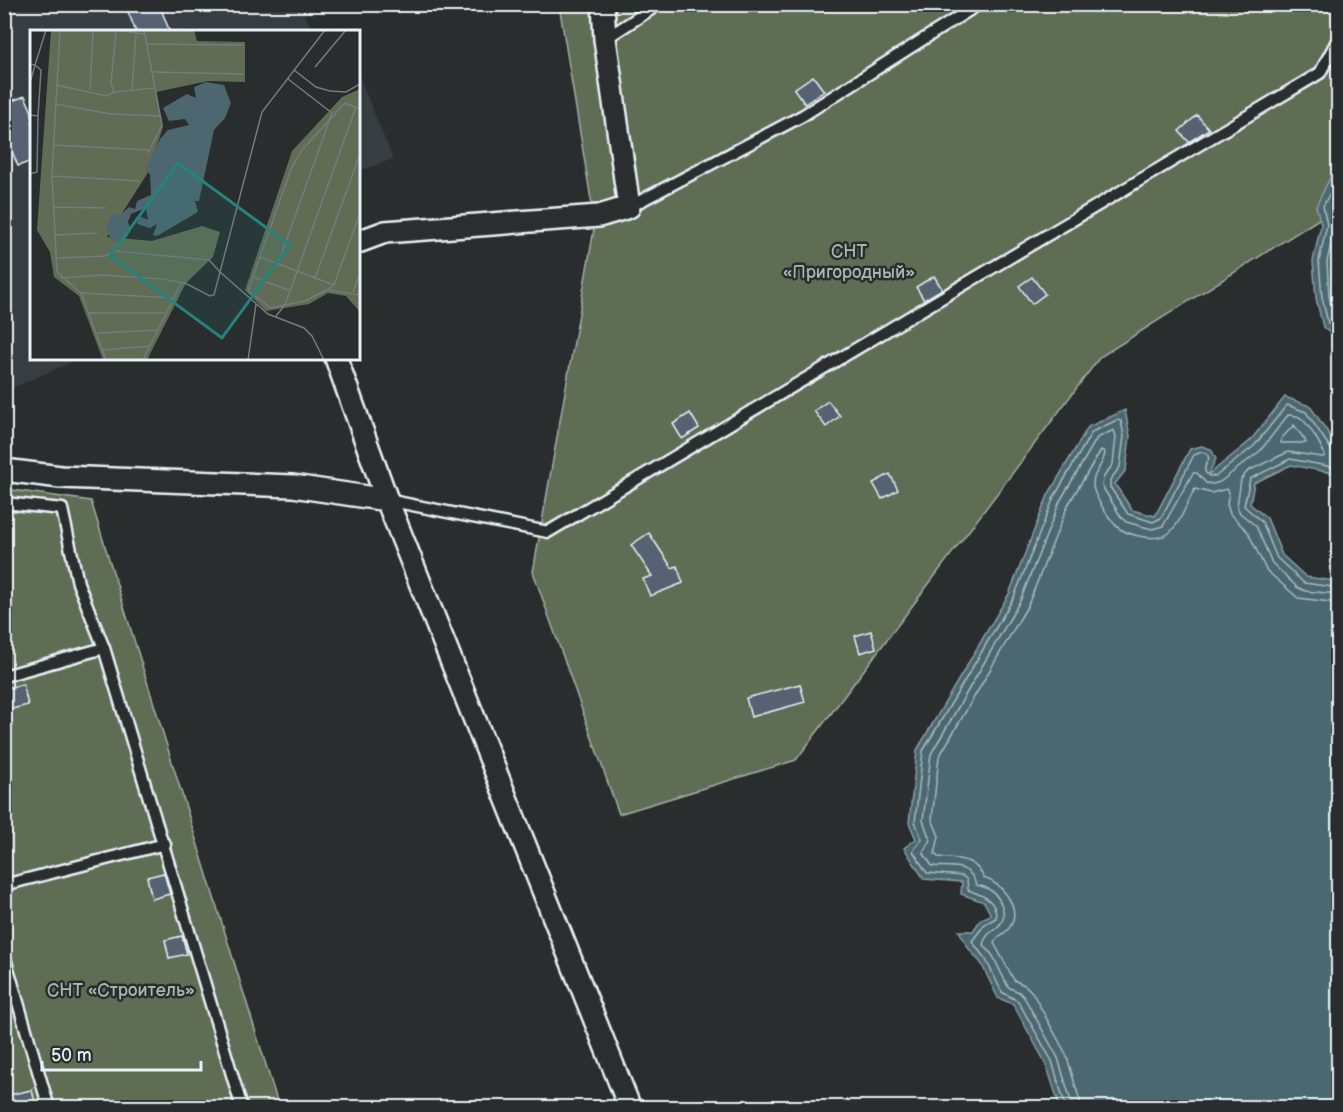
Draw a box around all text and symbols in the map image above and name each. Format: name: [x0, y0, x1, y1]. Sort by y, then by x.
inset map: [30, 30, 360, 360]
park label: СНТ «Пригородный»: [783, 241, 915, 283]
park label: СНТ «Строитель»: [47, 980, 195, 1001]
scale bar: [42, 1034, 201, 1072]
text: 50 m: [51, 1045, 92, 1066]

